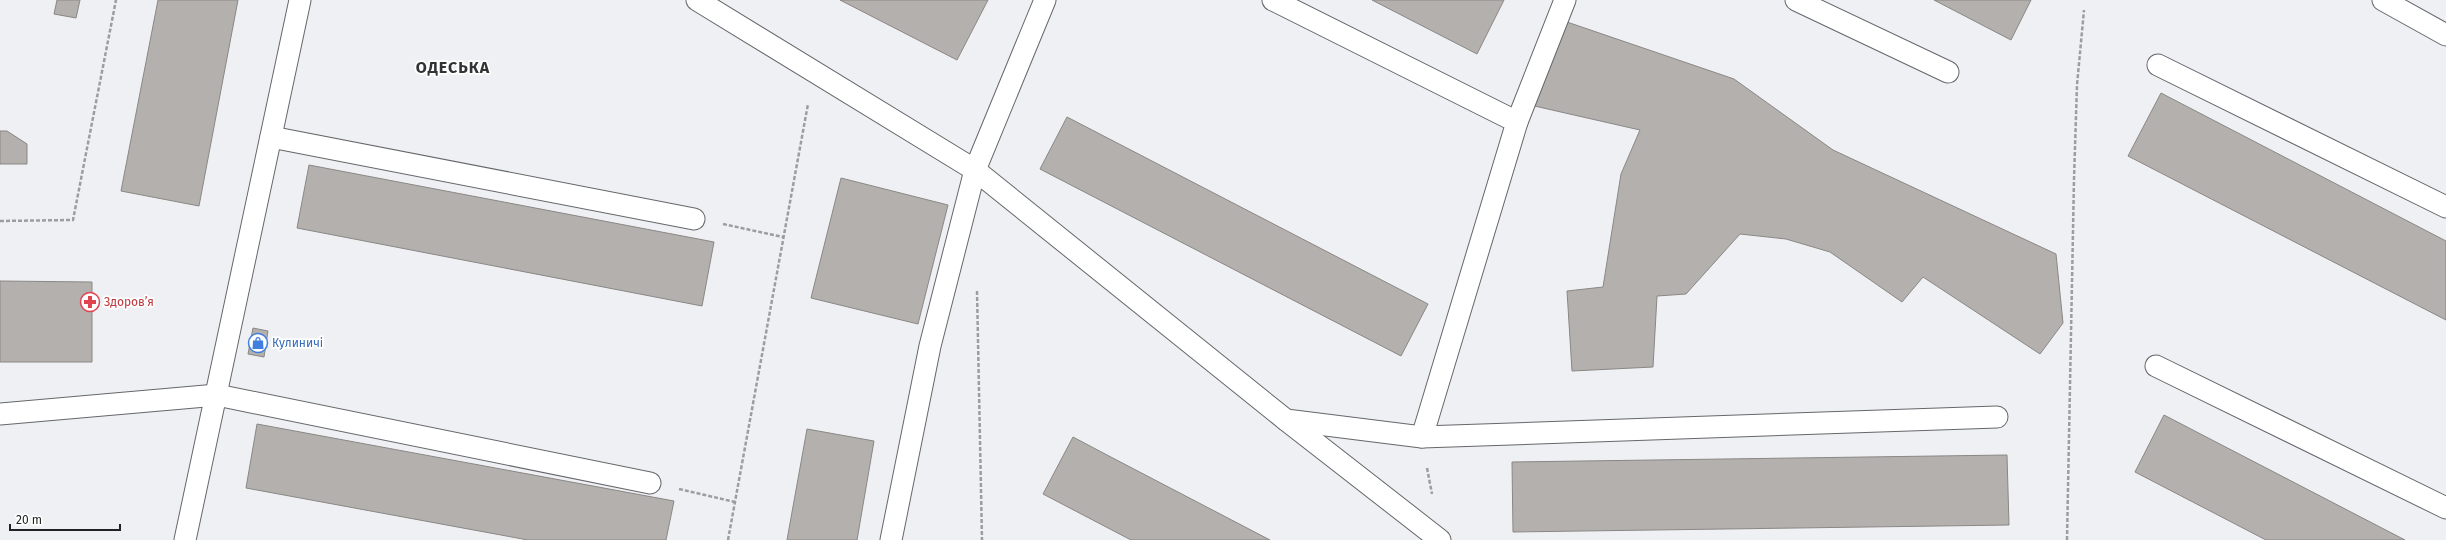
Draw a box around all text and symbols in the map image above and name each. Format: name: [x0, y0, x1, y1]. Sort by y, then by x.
district label: ОДЕСЬКА: [416, 58, 490, 77]
pharmacy icon: Здоров’я: [79, 291, 101, 313]
place label: Здоров’я: [104, 295, 154, 309]
shop icon: Кулиничі: [247, 332, 269, 354]
place label: Кулиничі: [272, 336, 323, 350]
scale bar: [10, 506, 120, 532]
text: 20 m: [16, 513, 42, 527]

